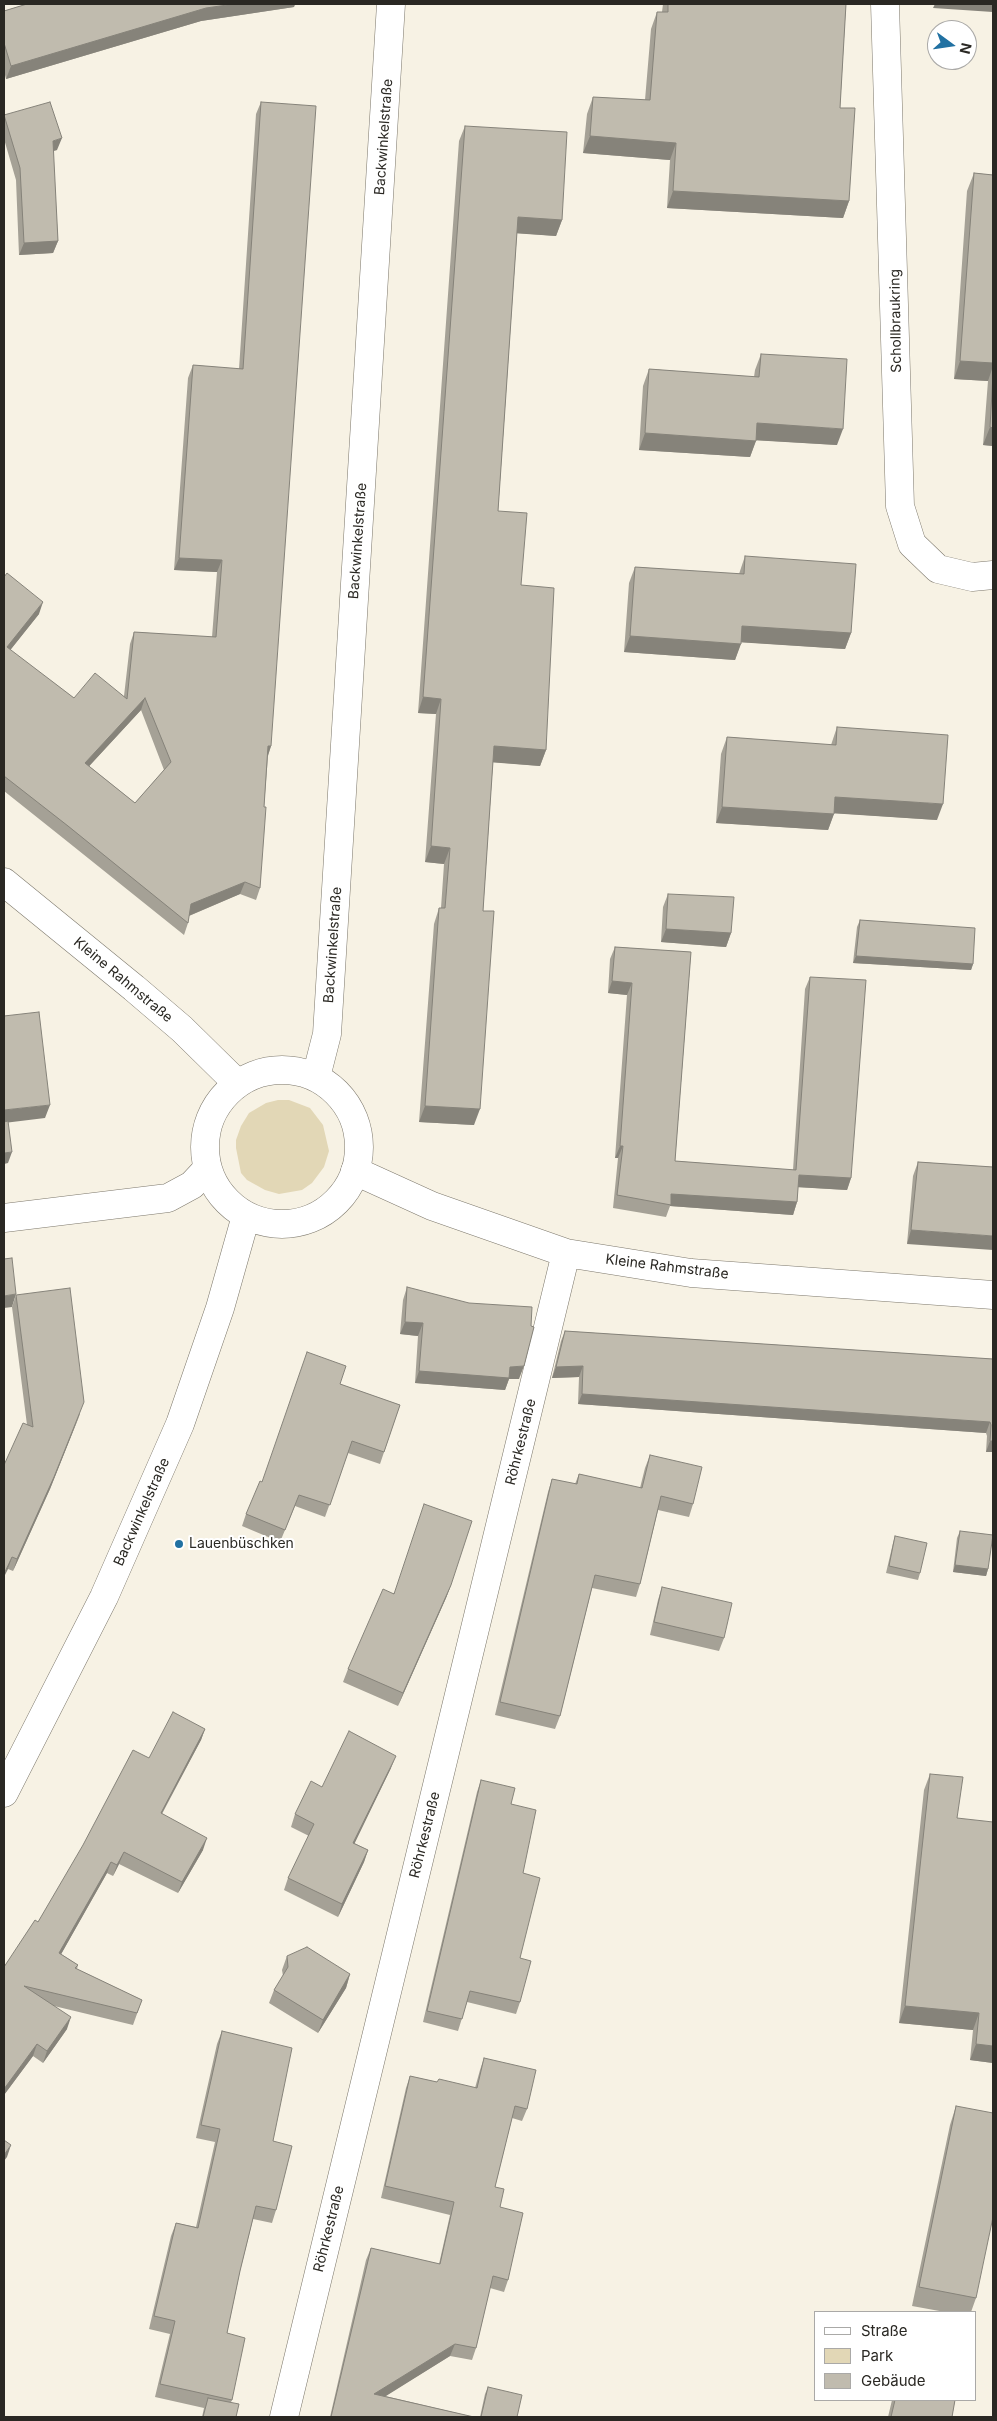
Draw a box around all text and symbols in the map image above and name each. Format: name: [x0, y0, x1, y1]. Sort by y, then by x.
north arrow: [927, 20, 977, 70]
text: N: [957, 41, 976, 56]
street label: Backwinkelstraße: [372, 78, 396, 196]
street label: Schollbraukring: [887, 269, 905, 373]
street label: Backwinkelstraße: [346, 482, 370, 600]
street label: Backwinkelstraße: [321, 886, 345, 1004]
street label: Kleine Rahmstraße: [70, 934, 176, 1026]
street label: Kleine Rahmstraße: [604, 1251, 730, 1283]
street label: Röhrkestraße: [502, 1397, 540, 1487]
street label: Backwinkelstraße: [111, 1455, 173, 1569]
place label: Lauenbüschken: [189, 1536, 294, 1552]
marker: Lauenbüschken: [173, 1538, 185, 1550]
street label: Röhrkestraße: [406, 1790, 444, 1880]
street label: Röhrkestraße: [310, 2184, 348, 2274]
legend: [814, 2311, 977, 2401]
text: Straße: [861, 2321, 908, 2340]
text: Park: [861, 2346, 893, 2365]
text: Gebäude: [861, 2371, 926, 2390]

